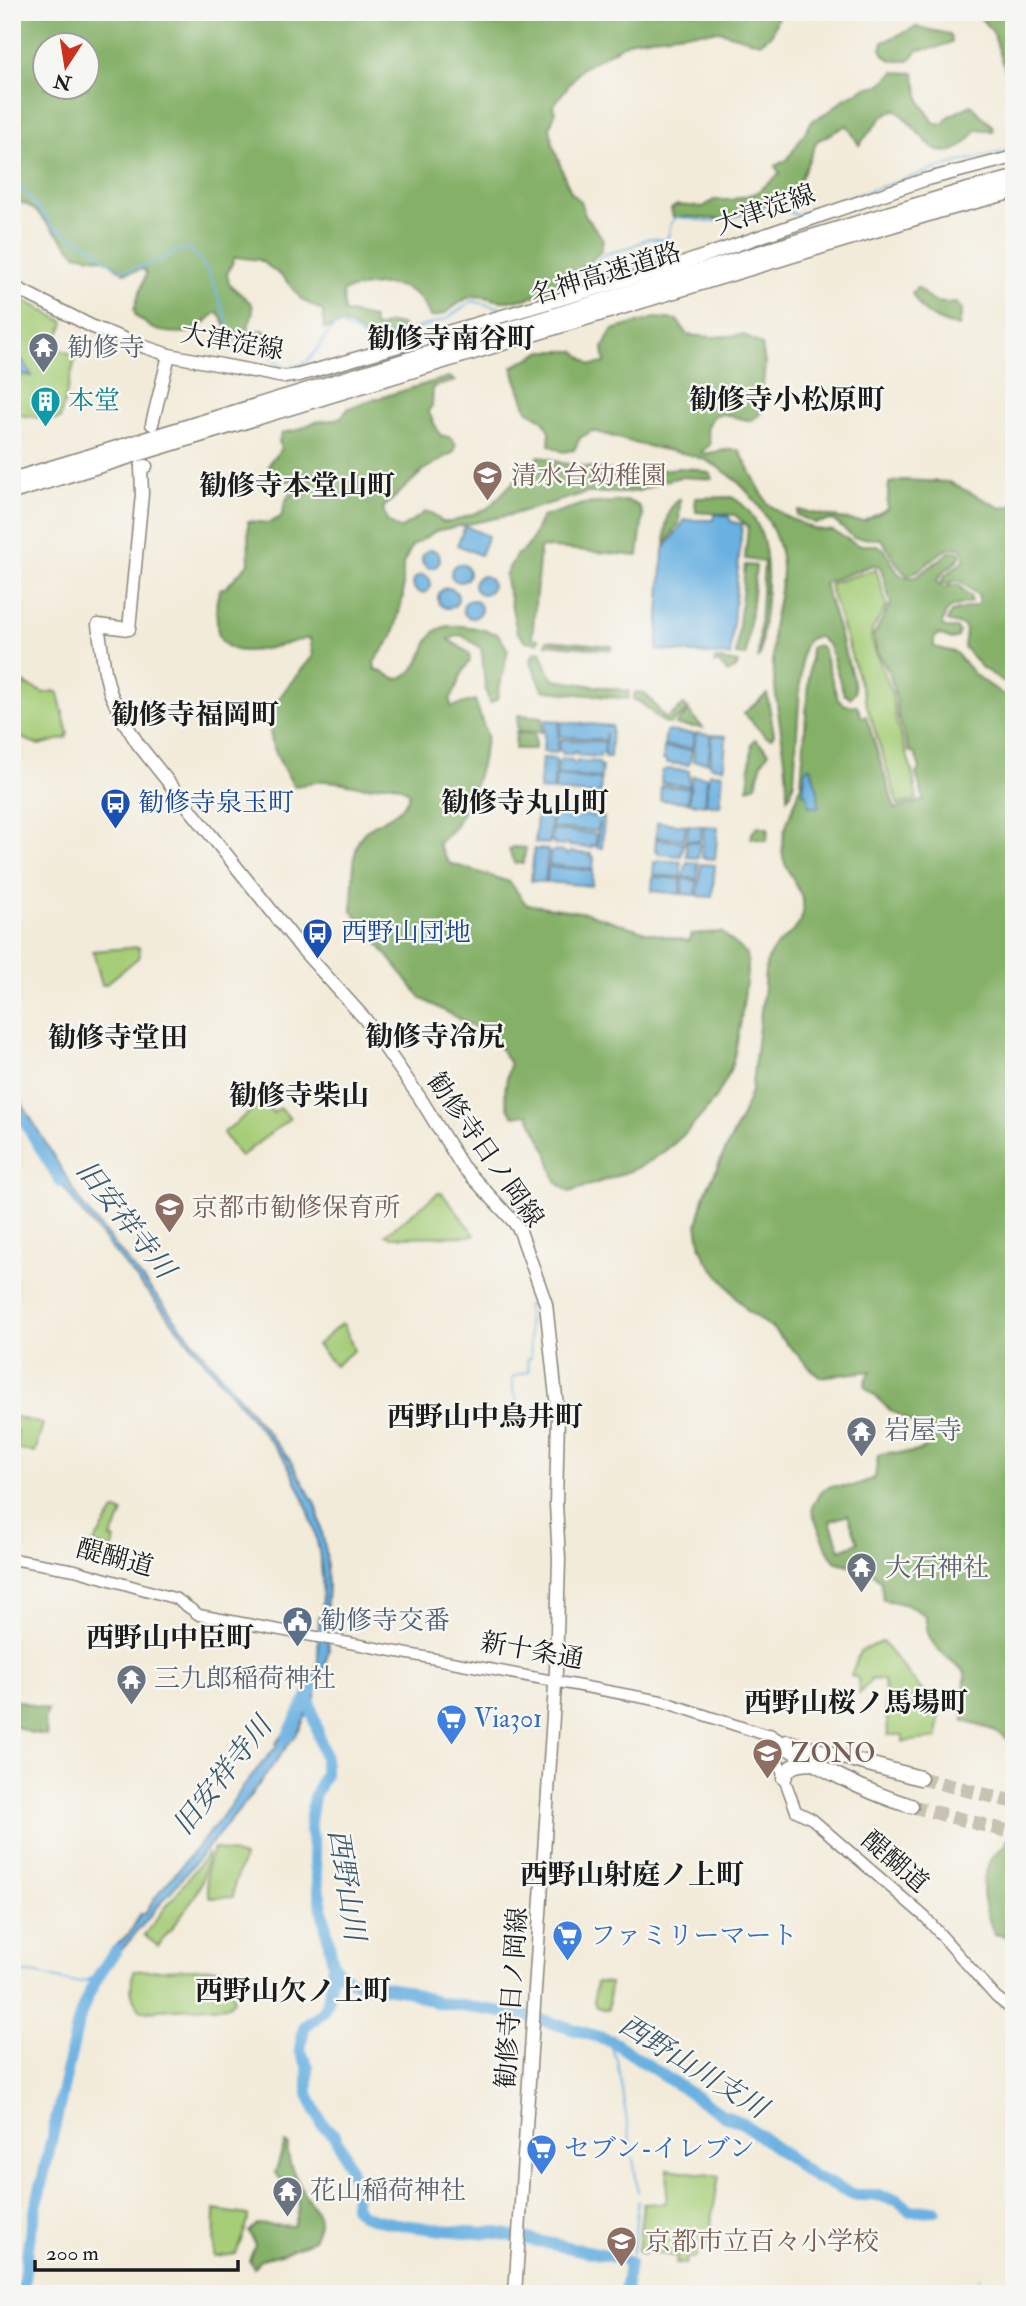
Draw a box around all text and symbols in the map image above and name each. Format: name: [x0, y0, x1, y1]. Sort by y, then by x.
north arrow: [32, 32, 102, 102]
text: N: [51, 68, 74, 95]
street label: 大津淀線: [711, 178, 819, 242]
street label: 名神高速道路: [527, 236, 685, 312]
street label: 大津淀線: [178, 317, 286, 367]
district label: 勧修寺南谷町: [367, 322, 535, 357]
temple icon: 勧修寺: [27, 331, 61, 375]
place label: 勧修寺: [67, 332, 145, 364]
district label: 勧修寺小松原町: [689, 383, 885, 418]
building icon: 本堂: [28, 384, 62, 428]
place label: 本堂: [68, 385, 120, 417]
school or university icon: 清水台幼稚園: [471, 459, 505, 503]
place label: 清水台幼稚園: [511, 460, 667, 492]
district label: 勧修寺本堂山町: [199, 469, 395, 504]
district label: 勧修寺福岡町: [111, 698, 279, 733]
bus stop icon: 勧修寺泉玉町: [98, 786, 132, 830]
district label: 勧修寺丸山町: [441, 786, 609, 821]
place label: 勧修寺泉玉町: [138, 787, 294, 819]
bus stop icon: 西野山団地: [301, 916, 335, 960]
place label: 西野山団地: [341, 917, 471, 949]
district label: 勧修寺冷尻: [365, 1020, 505, 1055]
district label: 勧修寺堂田: [48, 1021, 188, 1056]
street label: 勧修寺日ノ岡線: [420, 1066, 550, 1234]
district label: 勧修寺柴山: [229, 1079, 369, 1114]
water label: 旧安祥寺川: [68, 1154, 184, 1288]
school or university icon: 京都市勧修保育所: [152, 1191, 186, 1235]
place label: 京都市勧修保育所: [192, 1192, 400, 1224]
district label: 西野山中鳥井町: [387, 1400, 583, 1435]
temple icon: 岩屋寺: [844, 1414, 878, 1458]
place label: 岩屋寺: [884, 1415, 962, 1447]
street label: 醍醐道: [73, 1532, 157, 1584]
temple icon: 大石神社: [845, 1551, 879, 1595]
place label: 大石神社: [885, 1552, 989, 1584]
public building icon: 勧修寺交番: [280, 1604, 314, 1648]
place label: 勧修寺交番: [320, 1605, 450, 1637]
district label: 西野山中臣町: [86, 1621, 254, 1656]
street label: 新十条通: [478, 1626, 586, 1676]
temple icon: 三九郎稲荷神社: [114, 1662, 148, 1706]
place label: 三九郎稲荷神社: [154, 1663, 336, 1695]
district label: 西野山桜ノ馬場町: [744, 1686, 968, 1721]
supermarket icon: Via301: [434, 1702, 468, 1746]
place label: Via301: [474, 1703, 542, 1735]
water label: 旧安祥寺川: [166, 1708, 282, 1842]
school or university icon: ZONO: [751, 1737, 785, 1781]
place label: ZONO: [791, 1738, 875, 1770]
street label: 醍醐道: [855, 1824, 935, 1900]
water label: 西野山川: [320, 1827, 373, 1946]
district label: 西野山射庭ノ上町: [520, 1858, 744, 1893]
street label: 勧修寺日ノ岡線: [490, 1906, 534, 2090]
supermarket icon: ファミリーマート: [550, 1919, 584, 1963]
place label: ファミリーマート: [590, 1920, 797, 1952]
district label: 西野山欠ノ上町: [195, 1974, 391, 2009]
water label: 西野山川支川: [612, 2008, 776, 2128]
supermarket icon: セブン-イレブン: [524, 2132, 558, 2176]
place label: セブン-イレブン: [564, 2133, 755, 2165]
temple icon: 花山稲荷神社: [270, 2174, 304, 2218]
place label: 花山稲荷神社: [310, 2175, 466, 2207]
school or university icon: 京都市立百々小学校: [605, 2225, 639, 2269]
place label: 京都市立百々小学校: [645, 2226, 879, 2258]
scale bar: [35, 2229, 238, 2273]
text: 200 m: [46, 2240, 99, 2267]

